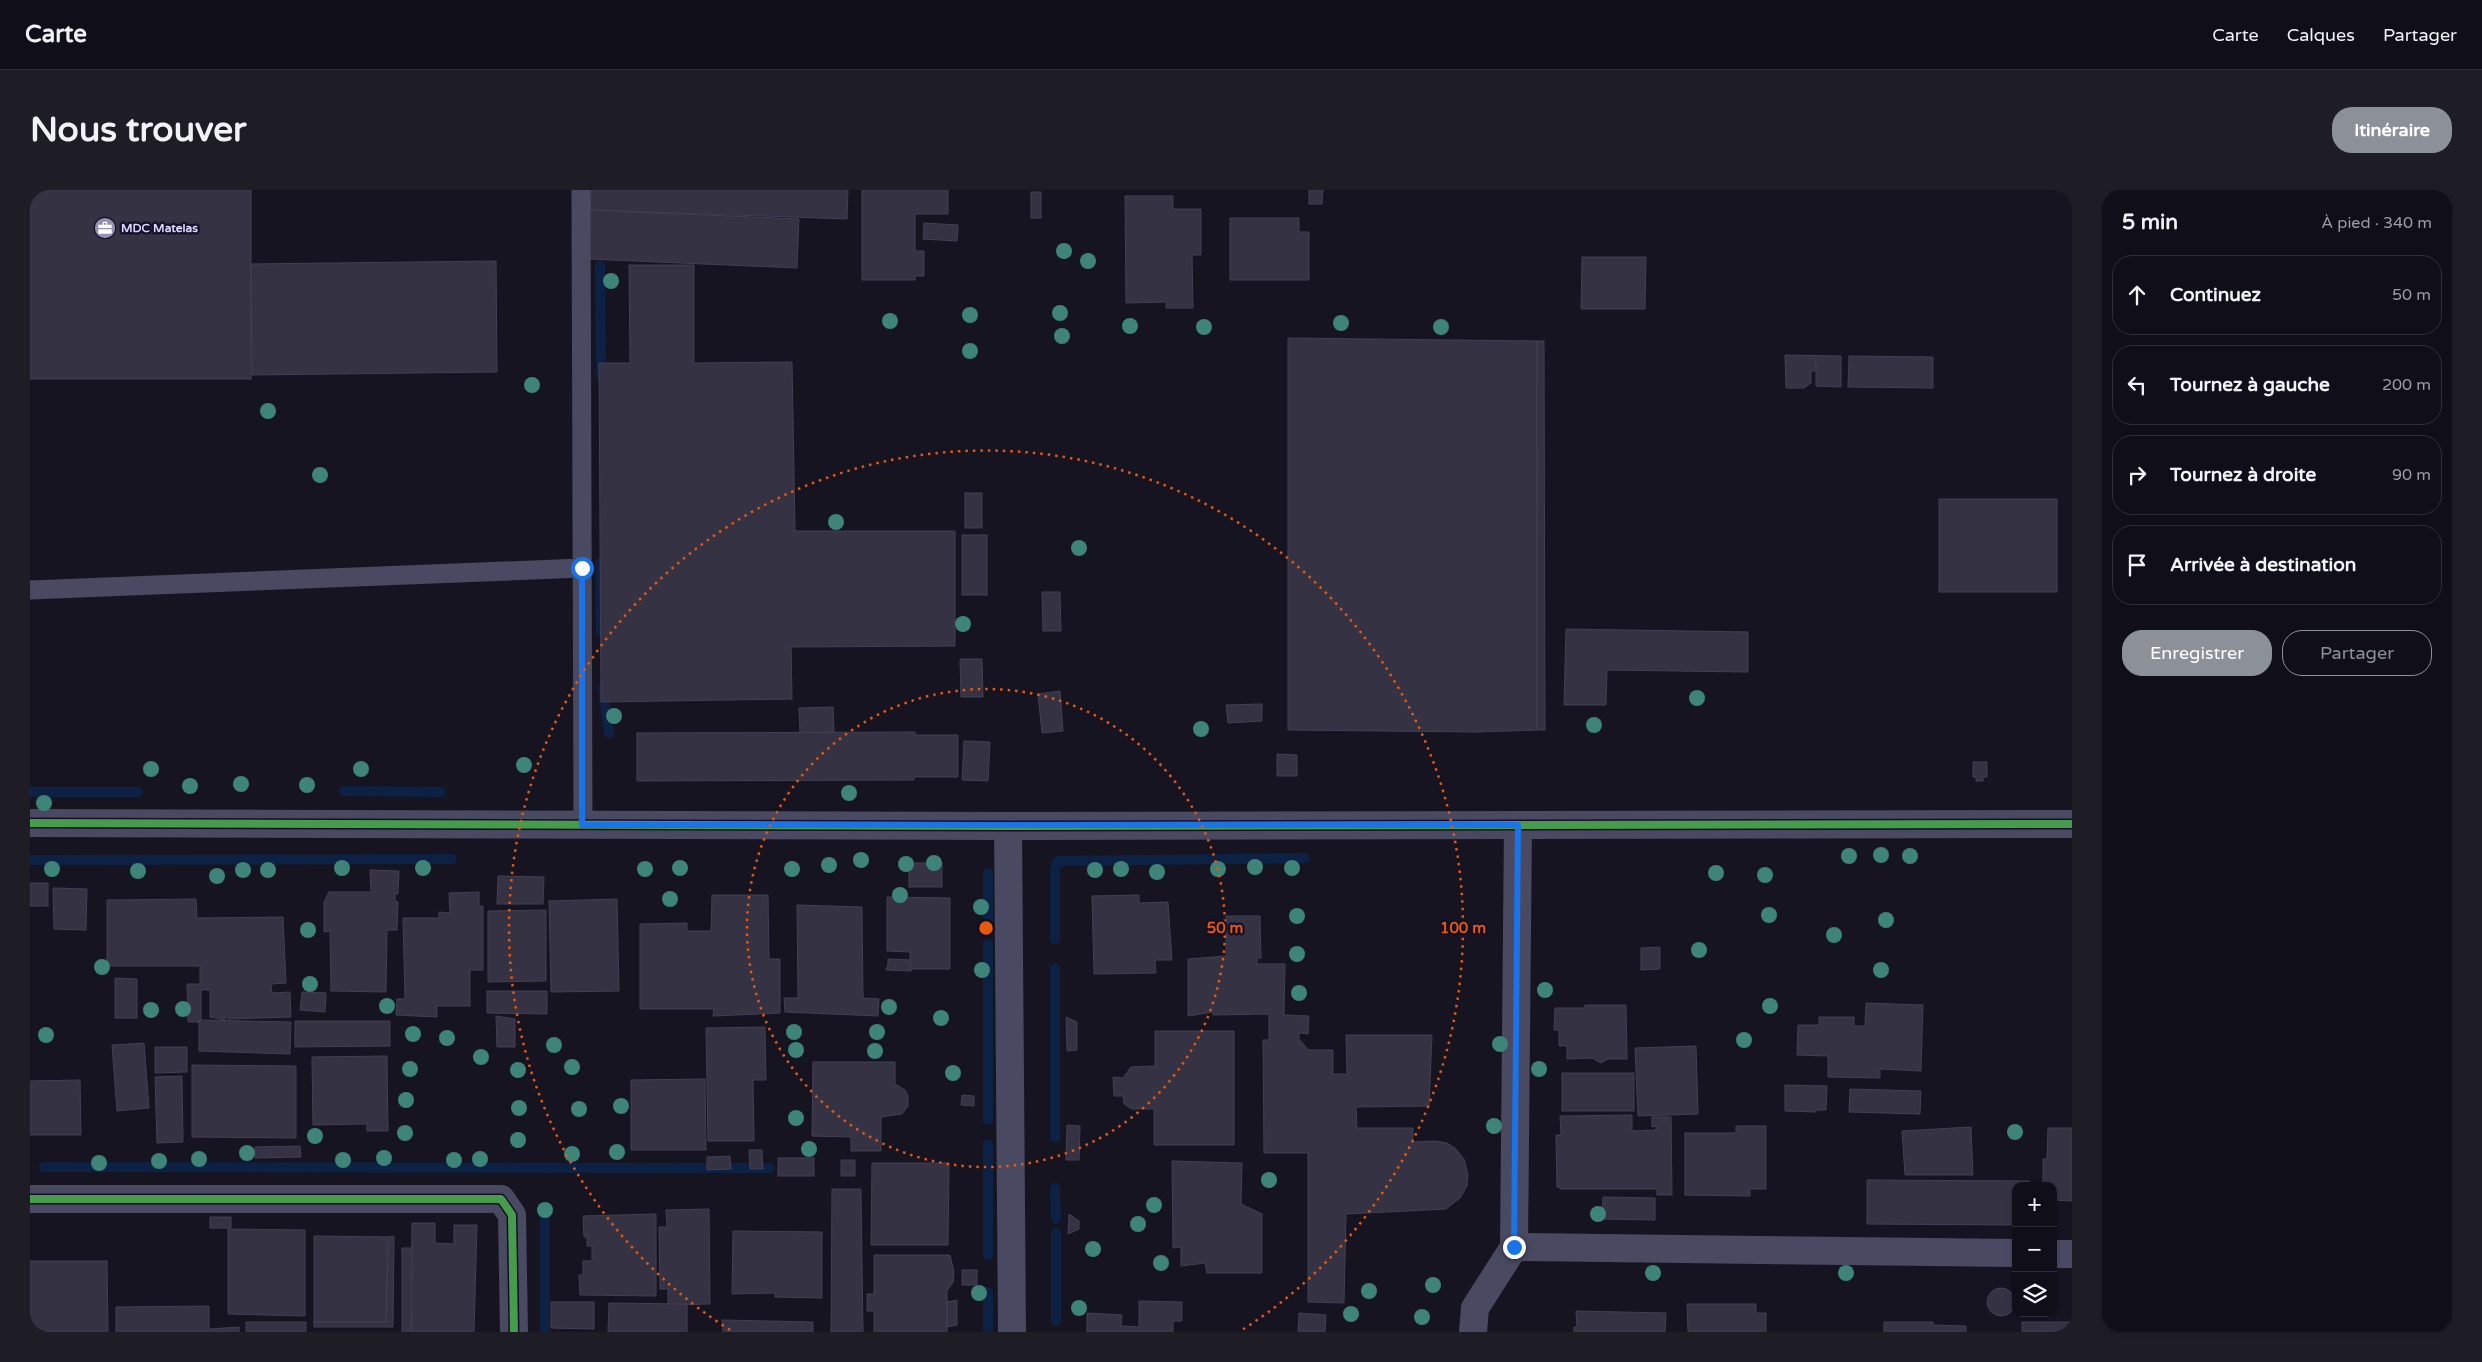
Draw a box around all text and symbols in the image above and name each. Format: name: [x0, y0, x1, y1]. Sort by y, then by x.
text: Carte: [25, 20, 87, 49]
text: Carte: [2212, 24, 2259, 46]
text: Calques: [2287, 24, 2355, 46]
text: Partager: [2383, 24, 2457, 46]
button: Itinéraire: [2332, 107, 2452, 153]
text: Nous trouver: [30, 109, 246, 151]
text: 5 min: [2122, 210, 2178, 235]
text: À pied · 340 m: [2321, 213, 2432, 233]
office icon: MDC Matelas: [93, 216, 117, 240]
place label: MDC Matelas: [121, 221, 198, 235]
icon: ahead: [2123, 281, 2151, 309]
text: Continuez: [2170, 284, 2261, 306]
text: 50 m: [2392, 285, 2431, 305]
icon: left: [2123, 371, 2151, 399]
text: Tournez à gauche: [2170, 374, 2330, 396]
text: 200 m: [2382, 375, 2431, 395]
icon: right: [2123, 461, 2151, 489]
text: Tournez à droite: [2170, 464, 2316, 486]
text: 90 m: [2392, 465, 2431, 485]
icon: arrive: [2123, 551, 2151, 579]
text: Arrivée à destination: [2170, 554, 2356, 576]
route start: [571, 557, 594, 580]
button: Enregistrer: [2122, 630, 2272, 676]
button: Partager: [2282, 630, 2432, 676]
centre of rings: [977, 919, 995, 937]
text: 50 m: [1207, 919, 1243, 937]
text: 100 m: [1440, 919, 1486, 937]
map controls: [2012, 1182, 2057, 1317]
button: +: [2012, 1182, 2057, 1227]
button: −: [2012, 1227, 2057, 1272]
route end: [1503, 1236, 1526, 1259]
button: layers: [2012, 1272, 2057, 1317]

